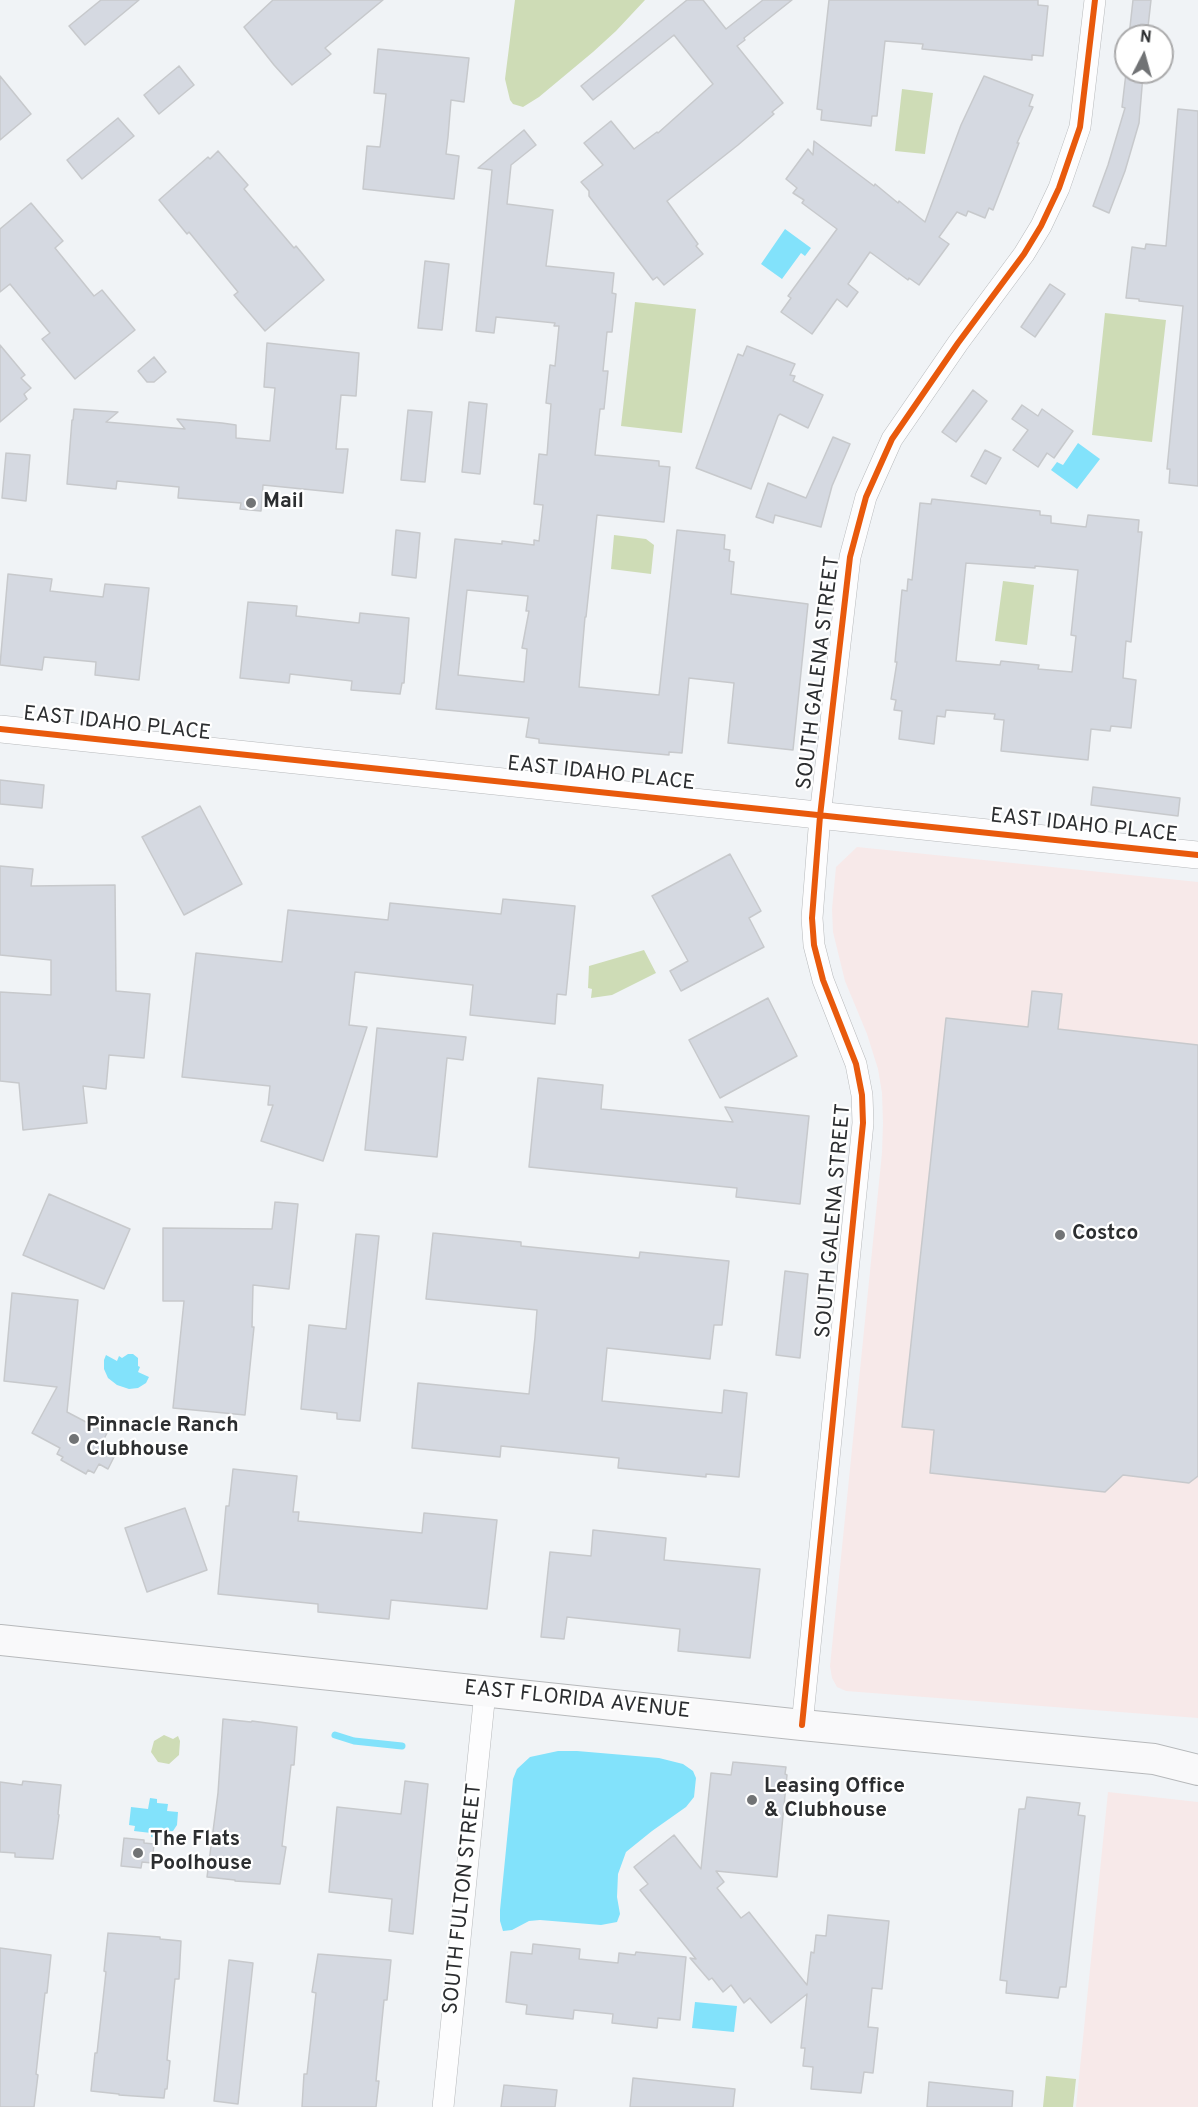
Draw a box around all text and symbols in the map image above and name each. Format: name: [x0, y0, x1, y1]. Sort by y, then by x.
north arrow: [1114, 24, 1174, 84]
text: N: [1139, 28, 1152, 49]
place label: Mail: [263, 490, 304, 516]
marker: Mail: [244, 496, 258, 510]
street label: SOUTH GALENA STREET: [793, 555, 847, 791]
street label: EAST IDAHO PLACE: [22, 703, 212, 747]
street label: EAST IDAHO PLACE: [506, 753, 696, 797]
street label: EAST IDAHO PLACE: [989, 805, 1179, 849]
street label: SOUTH GALENA STREET: [812, 1103, 858, 1339]
place label: Costco: [1072, 1222, 1138, 1248]
marker: Costco: [1053, 1228, 1067, 1242]
place label: Pinnacle Ranch Clubhouse: [86, 1414, 239, 1464]
marker: Pinnacle Ranch Clubhouse: [67, 1432, 81, 1446]
street label: EAST FLORIDA AVENUE: [463, 1677, 691, 1725]
place label: Leasing Office & Clubhouse: [764, 1775, 905, 1825]
street label: SOUTH FULTON STREET: [439, 1782, 489, 2016]
marker: Leasing Office & Clubhouse: [745, 1793, 759, 1807]
place label: The Flats Poolhouse: [150, 1828, 252, 1878]
marker: The Flats Poolhouse: [131, 1846, 145, 1860]

